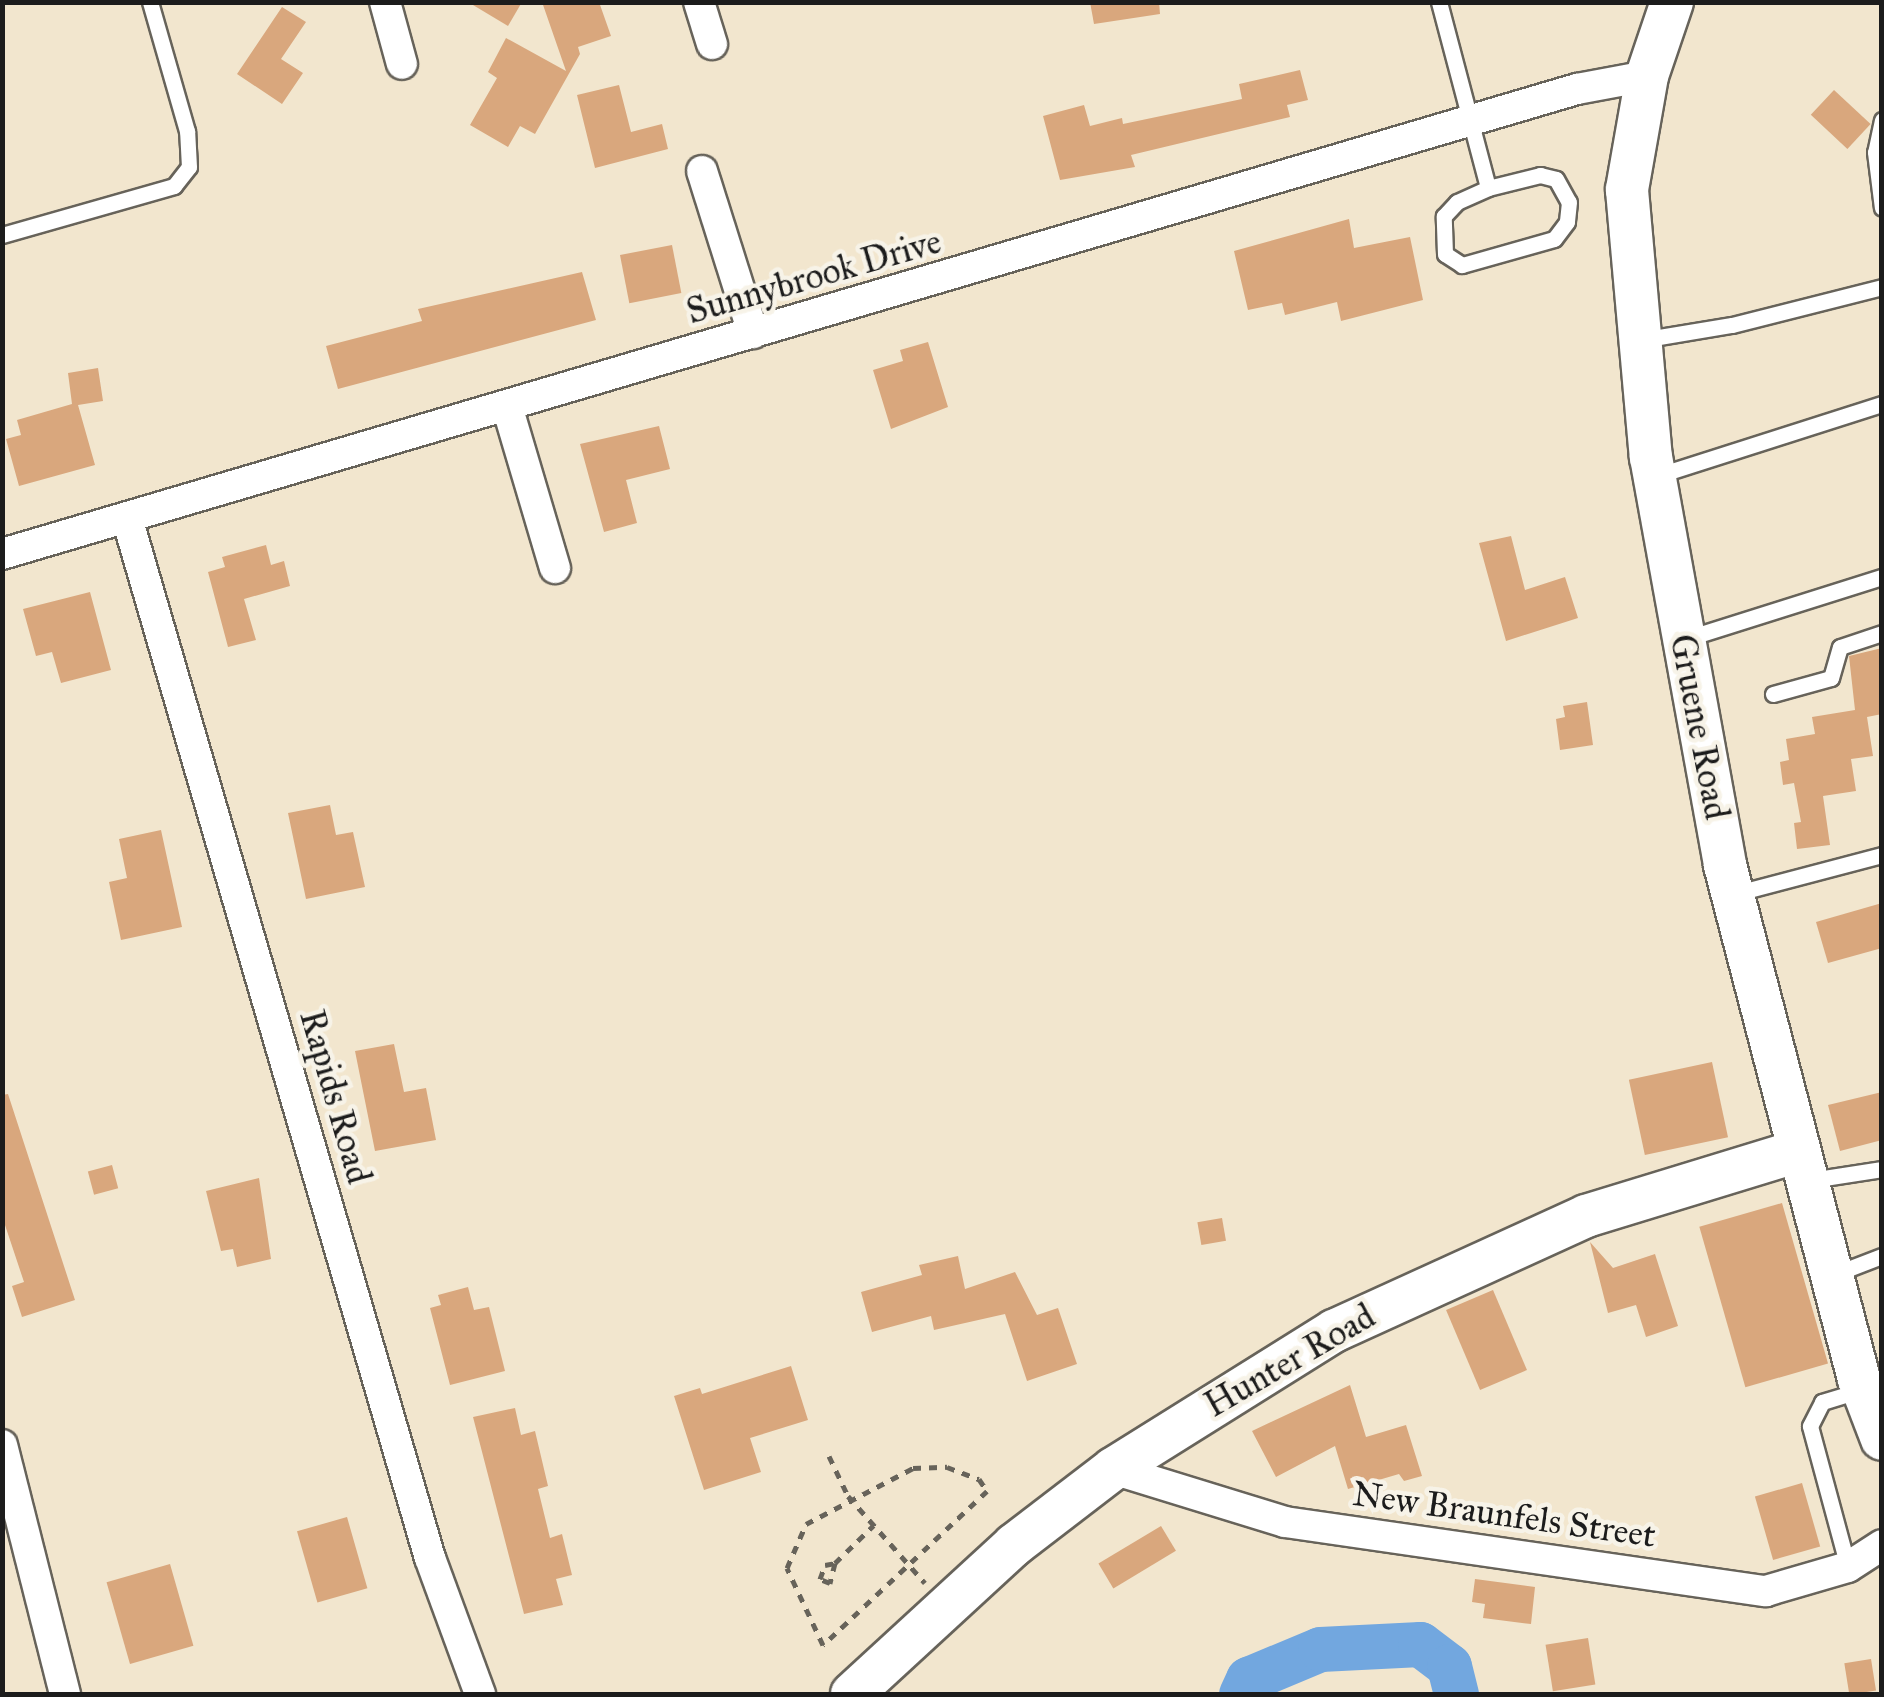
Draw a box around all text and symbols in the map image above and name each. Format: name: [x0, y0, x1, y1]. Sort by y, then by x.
street label: Sunnybrook Drive: [682, 221, 946, 333]
street label: Gruene Road: [1660, 631, 1738, 823]
street label: Rapids Road: [290, 1005, 380, 1189]
street label: Hunter Road: [1197, 1295, 1383, 1427]
street label: New Braunfels Street: [1350, 1473, 1658, 1557]

